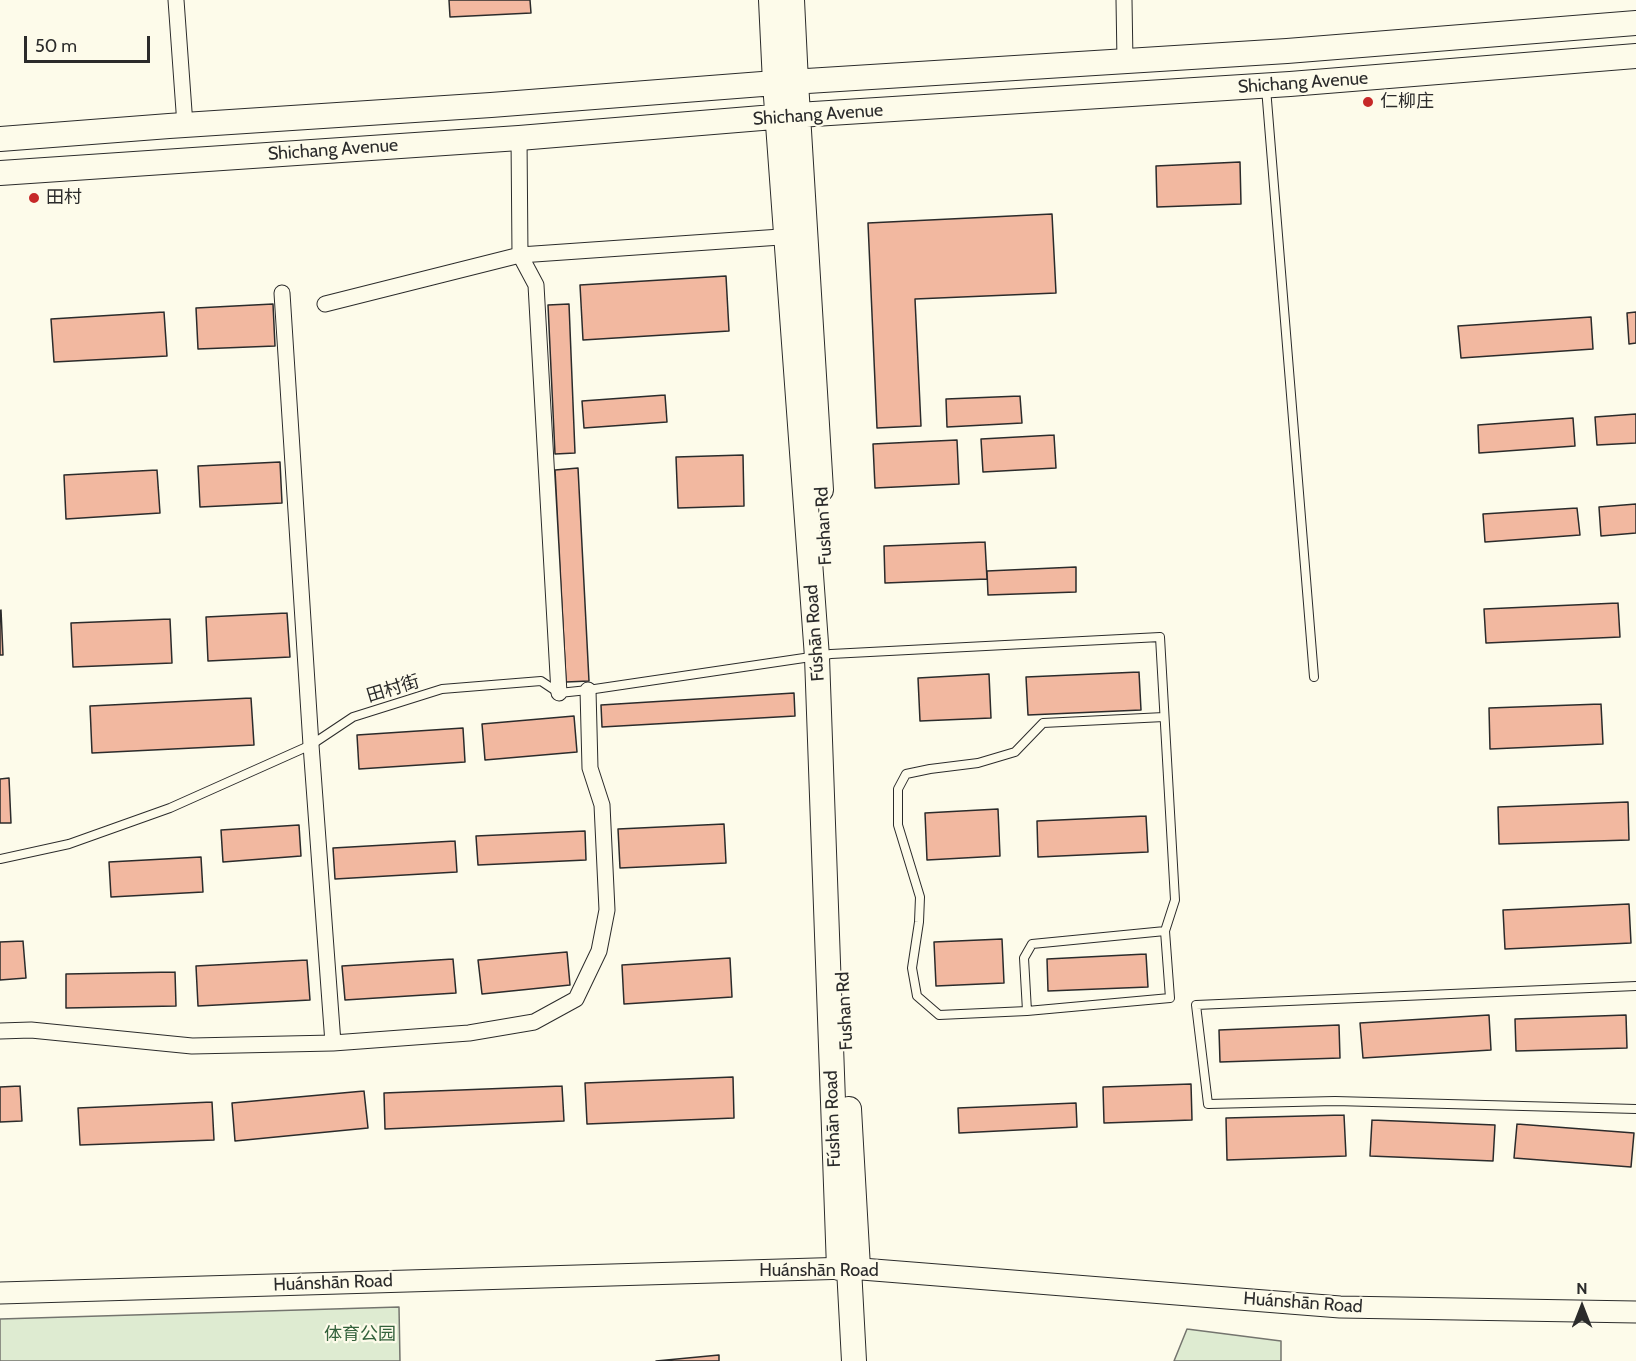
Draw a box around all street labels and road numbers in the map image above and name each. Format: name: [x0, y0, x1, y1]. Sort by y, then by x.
street label: Shichang Avenue: [1237, 68, 1369, 98]
street label: Shichang Avenue: [752, 100, 884, 130]
street label: Shichang Avenue: [267, 135, 399, 165]
street label: Fushan Rd: [811, 486, 837, 566]
street label: Fúshān Road: [801, 584, 829, 682]
street label: 田村街: [364, 671, 422, 707]
street label: Fushan Rd: [832, 971, 858, 1051]
street label: Fúshān Road: [821, 1070, 845, 1168]
street label: Huánshān Road: [759, 1260, 879, 1282]
street label: Huánshān Road: [273, 1270, 393, 1296]
street label: Huánshān Road: [1243, 1288, 1363, 1318]

